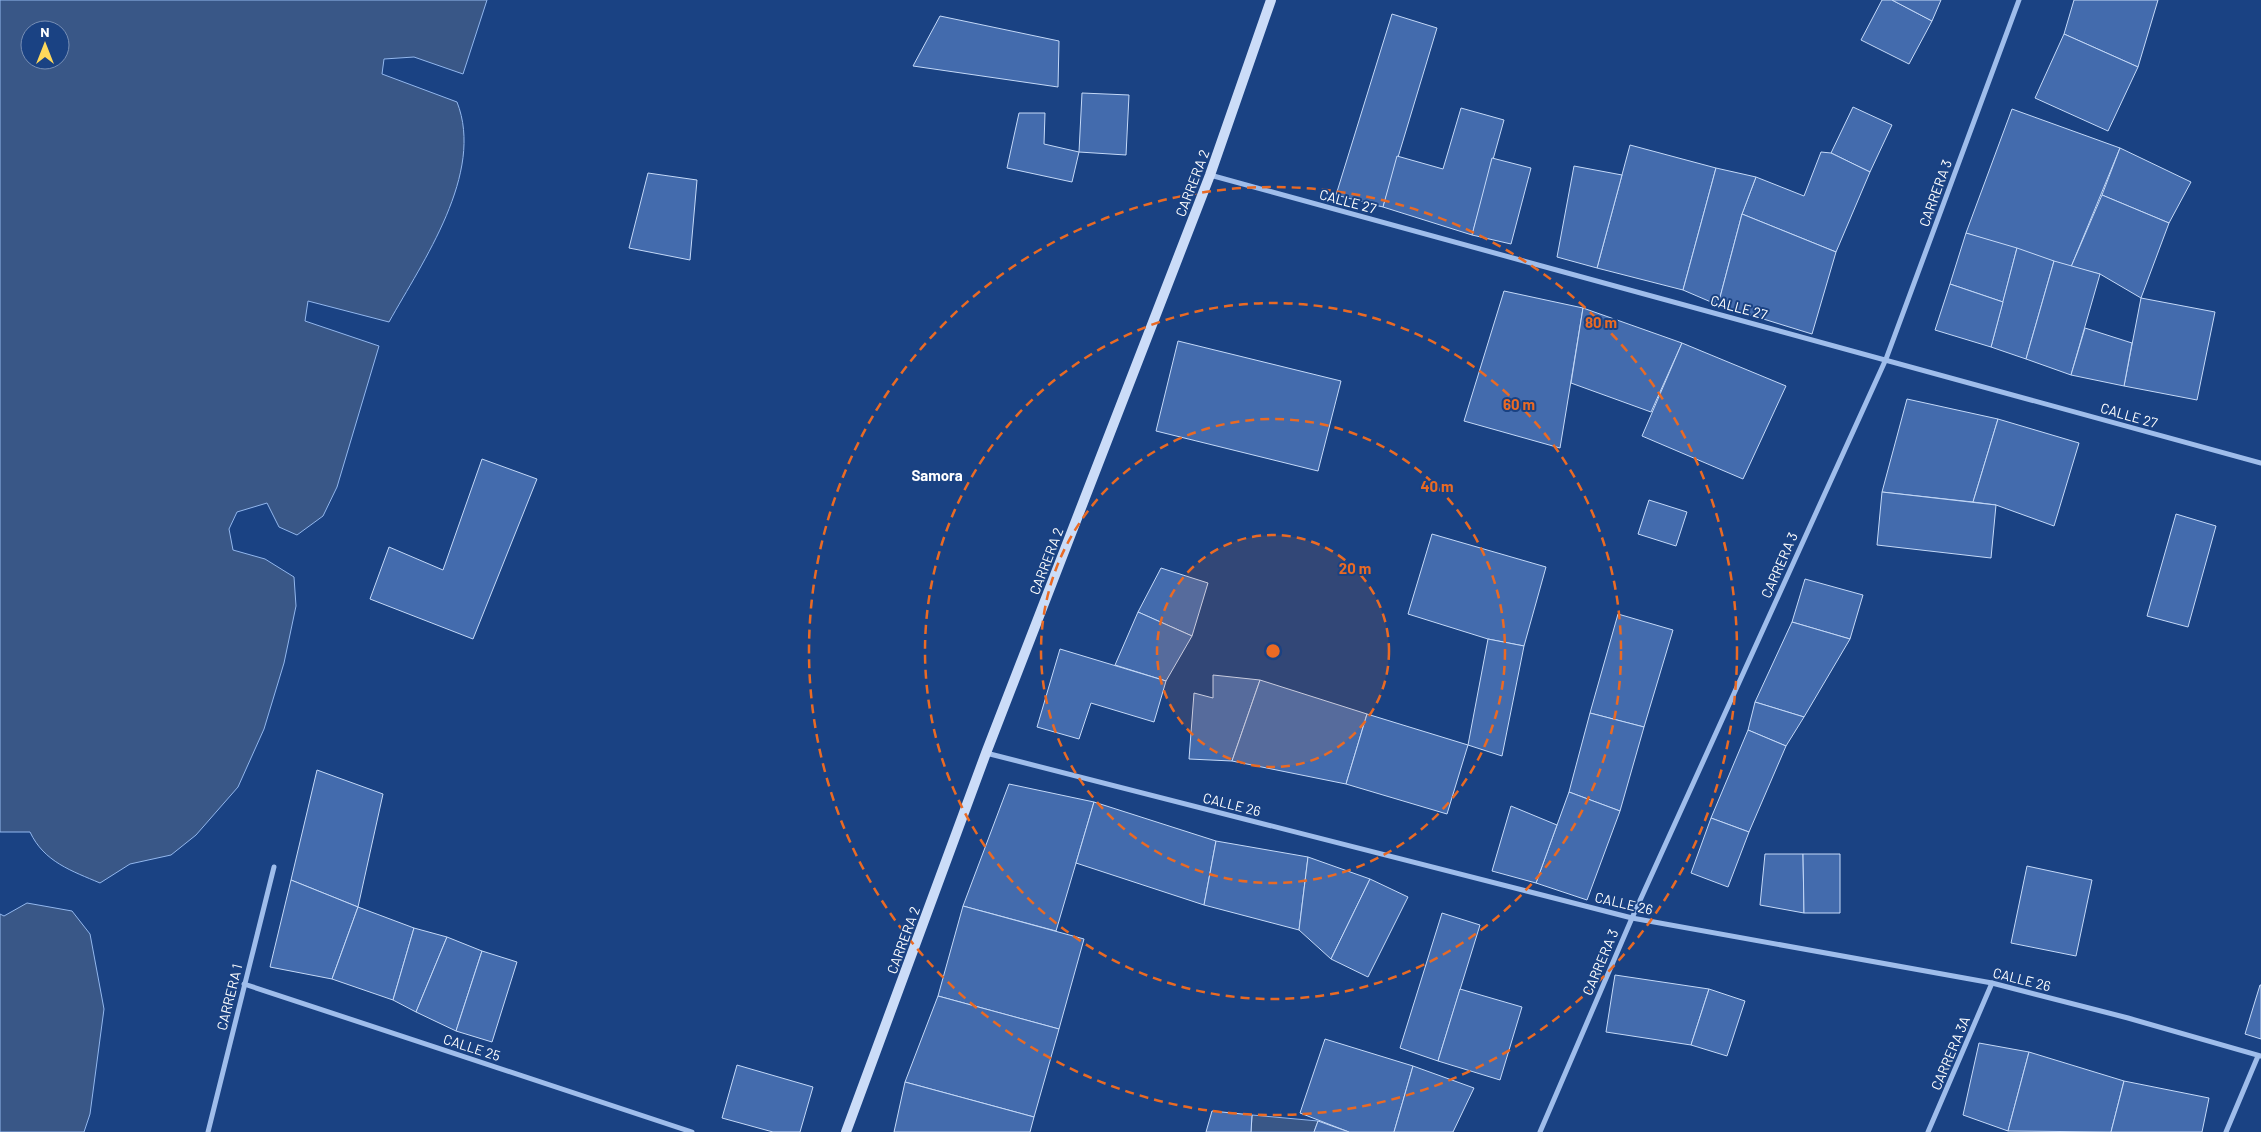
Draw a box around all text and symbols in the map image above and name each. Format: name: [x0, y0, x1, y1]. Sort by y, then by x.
north arrow: [20, 20, 70, 70]
text: N: [40, 23, 50, 40]
street label: CARRERA 2: [1171, 147, 1213, 219]
street label: CARRERA 3: [1915, 157, 1955, 229]
street label: CALLE 27: [1318, 185, 1379, 217]
street label: CALLE 27: [1709, 291, 1770, 323]
text: 80 m: [1585, 313, 1617, 331]
text: 60 m: [1503, 395, 1535, 413]
street label: CALLE 27: [2099, 399, 2160, 431]
district label: Samora: [911, 466, 963, 484]
text: 40 m: [1420, 477, 1454, 495]
street label: CARRERA 2: [1025, 525, 1067, 597]
street label: CARRERA 3: [1757, 529, 1801, 601]
text: 20 m: [1339, 559, 1371, 577]
centre of rings: [1264, 642, 1282, 660]
street label: CALLE 26: [1201, 789, 1263, 819]
street label: CALLE 26: [1593, 888, 1655, 918]
street label: CARRERA 2: [883, 904, 923, 976]
street label: CARRERA 3: [1578, 926, 1622, 998]
street label: CARRERA 1: [213, 962, 245, 1032]
street label: CALLE 26: [1991, 964, 2053, 994]
street label: CARRERA 3A: [1927, 1013, 1973, 1093]
street label: CALLE 25: [441, 1030, 503, 1064]

